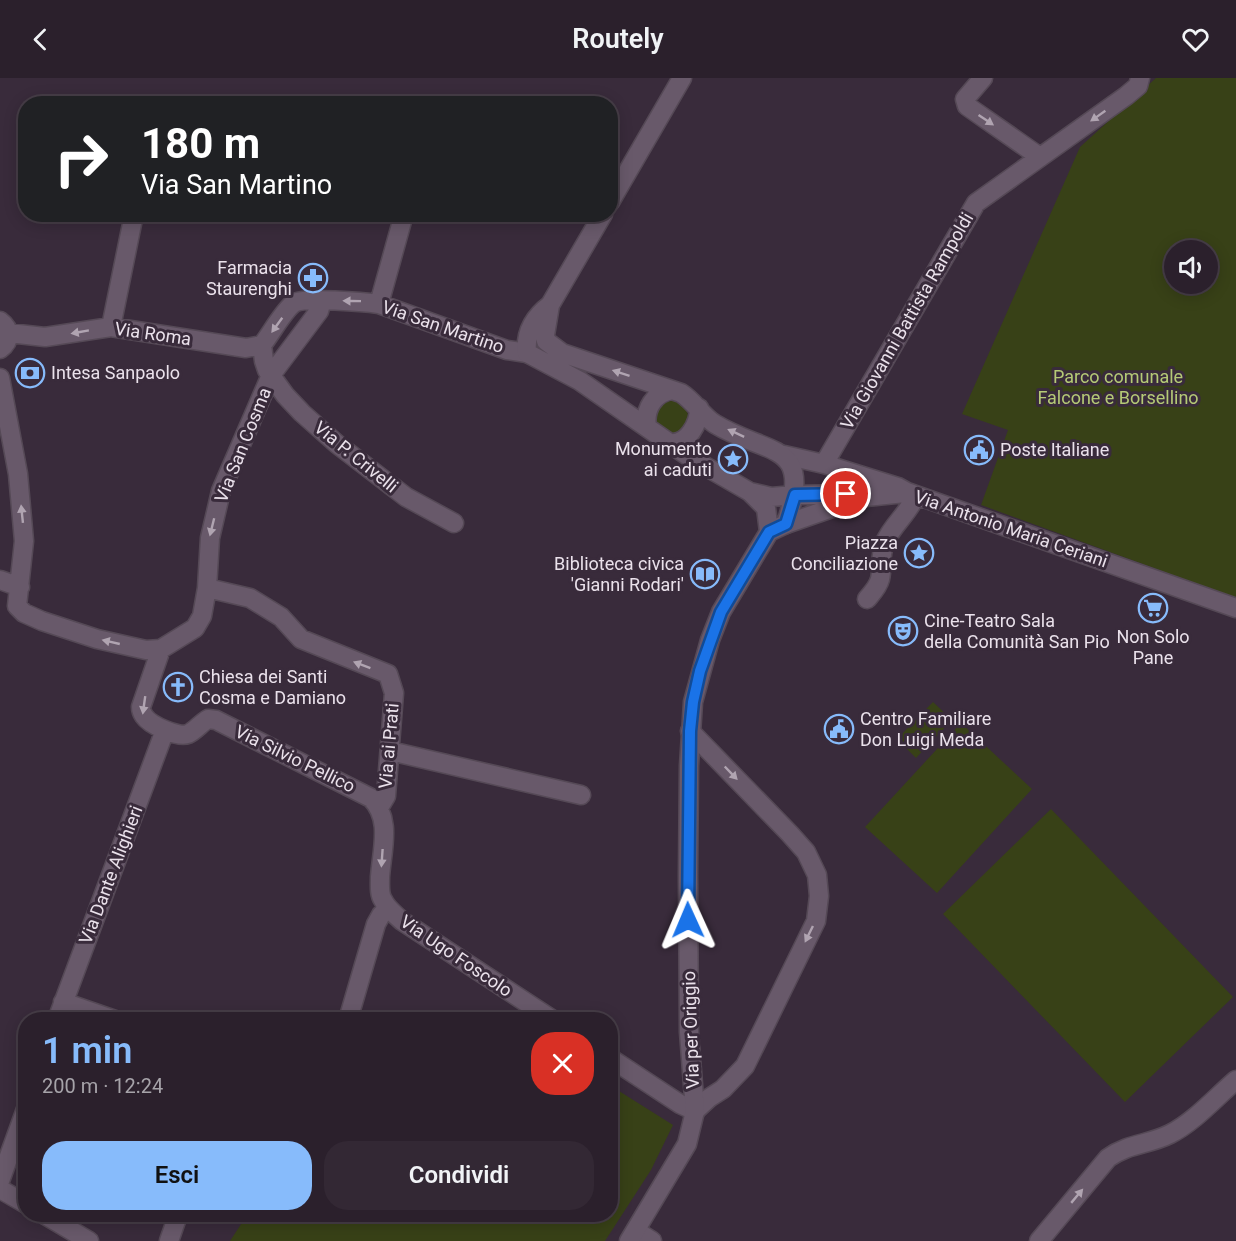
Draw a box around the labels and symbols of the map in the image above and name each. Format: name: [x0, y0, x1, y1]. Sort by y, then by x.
one-way arrow: [1090, 110, 1106, 122]
one-way arrow: [978, 114, 994, 125]
street label: Via Giovanni Battista Rampoldi: [836, 209, 977, 433]
place label: Farmacia Staurenghi: [206, 257, 292, 299]
pharmacy icon: Farmacia Staurenghi: [297, 262, 329, 294]
street label: Via San Martino: [379, 296, 507, 357]
one-way arrow: [342, 297, 361, 306]
street label: Via Roma: [113, 318, 193, 349]
one-way arrow: [271, 318, 283, 333]
one-way arrow: [71, 328, 90, 337]
bank icon: Intesa Sanpaolo: [14, 357, 46, 389]
place label: Intesa Sanpaolo: [51, 362, 180, 383]
park label: Parco comunale Falcone e Borsellino: [1037, 366, 1199, 408]
one-way arrow: [612, 368, 630, 377]
street label: Via San Cosma: [210, 384, 275, 505]
street label: Via P. Crivelli: [310, 417, 402, 497]
one-way arrow: [728, 429, 745, 438]
public building icon: Poste Italiane: [963, 434, 995, 466]
place label: Monumento ai caduti: [615, 438, 712, 480]
place label: Poste Italiane: [1000, 439, 1109, 460]
place icon: Monumento ai caduti: [717, 443, 749, 475]
pin: [820, 468, 871, 519]
street label: Via Antonio Maria Ceriani: [912, 486, 1110, 571]
one-way arrow: [17, 504, 27, 523]
one-way arrow: [207, 518, 217, 536]
place label: Piazza Conciliazione: [791, 532, 898, 574]
place icon: Piazza Conciliazione: [903, 537, 935, 569]
place label: Biblioteca civica 'Gianni Rodari': [554, 553, 684, 595]
library icon: Biblioteca civica 'Gianni Rodari': [689, 558, 721, 590]
supermarket icon: Non Solo Pane: [1137, 592, 1169, 624]
place label: Cine-Teatro Sala della Comunità San Pio: [924, 610, 1110, 652]
theatre icon: Cine-Teatro Sala della Comunità San Pio: [887, 615, 919, 647]
place label: Non Solo Pane: [1116, 626, 1190, 668]
one-way arrow: [102, 637, 120, 647]
one-way arrow: [352, 659, 370, 669]
place label: Chiesa dei Santi Cosma e Damiano: [199, 666, 346, 708]
church icon: Chiesa dei Santi Cosma e Damiano: [162, 671, 194, 703]
one-way arrow: [139, 695, 148, 714]
street label: Via ai Prati: [374, 702, 403, 790]
place label: Centro Familiare Don Luigi Meda: [860, 708, 991, 750]
public building icon: Centro Familiare Don Luigi Meda: [823, 713, 855, 745]
street label: Via Silvio Pellico: [232, 720, 359, 797]
one-way arrow: [724, 765, 738, 780]
street label: Via Dante Alighieri: [74, 803, 147, 947]
one-way arrow: [377, 849, 387, 868]
position arrow: [656, 888, 720, 952]
street label: Via Ugo Foscolo: [396, 910, 516, 1001]
one-way arrow: [805, 925, 814, 942]
street label: Via per Origgio: [678, 971, 703, 1089]
one-way arrow: [1070, 1188, 1083, 1204]

